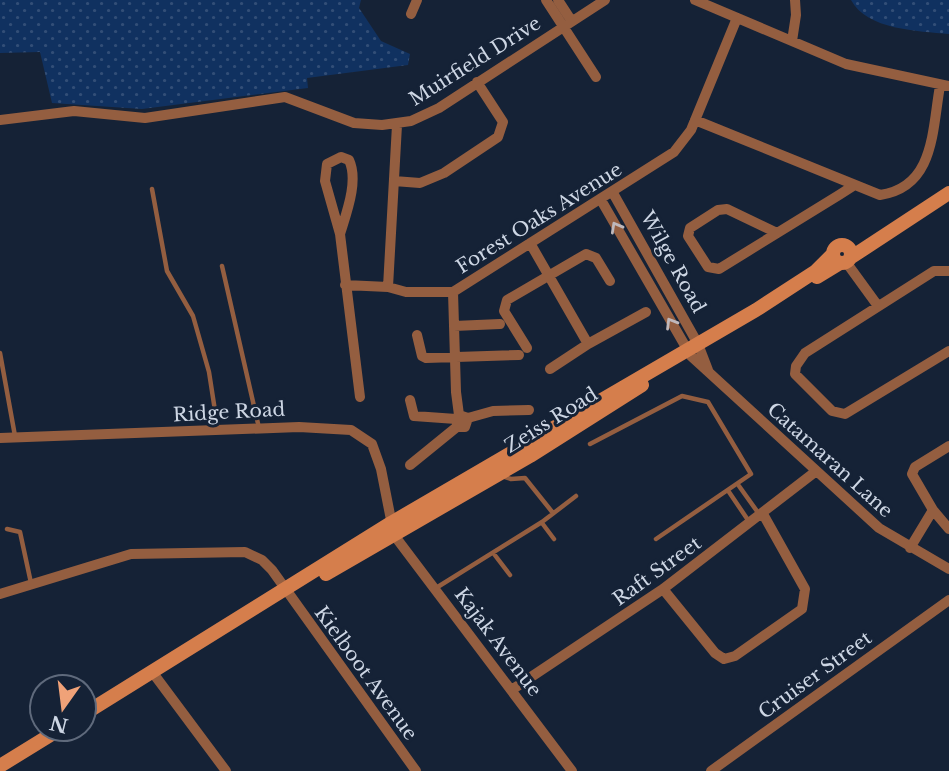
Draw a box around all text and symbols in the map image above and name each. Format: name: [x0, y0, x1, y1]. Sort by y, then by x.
street label: Muirfield Drive: [405, 11, 545, 111]
street label: Forest Oaks Avenue: [452, 158, 626, 278]
street label: Wilge Road: [635, 206, 711, 317]
one-way arrow: [611, 221, 624, 234]
one-way arrow: [666, 318, 679, 331]
street label: Zeiss Road: [500, 382, 602, 458]
street label: Ridge Road: [172, 398, 286, 426]
street label: Catamaran Lane: [763, 398, 897, 522]
street label: Raft Street: [609, 531, 706, 611]
street label: Kajak Avenue: [450, 583, 546, 701]
street label: Kielboot Avenue: [310, 602, 422, 744]
street label: Cruiser Street: [754, 626, 877, 724]
north arrow: [28, 673, 98, 743]
text: N: [47, 711, 70, 737]

